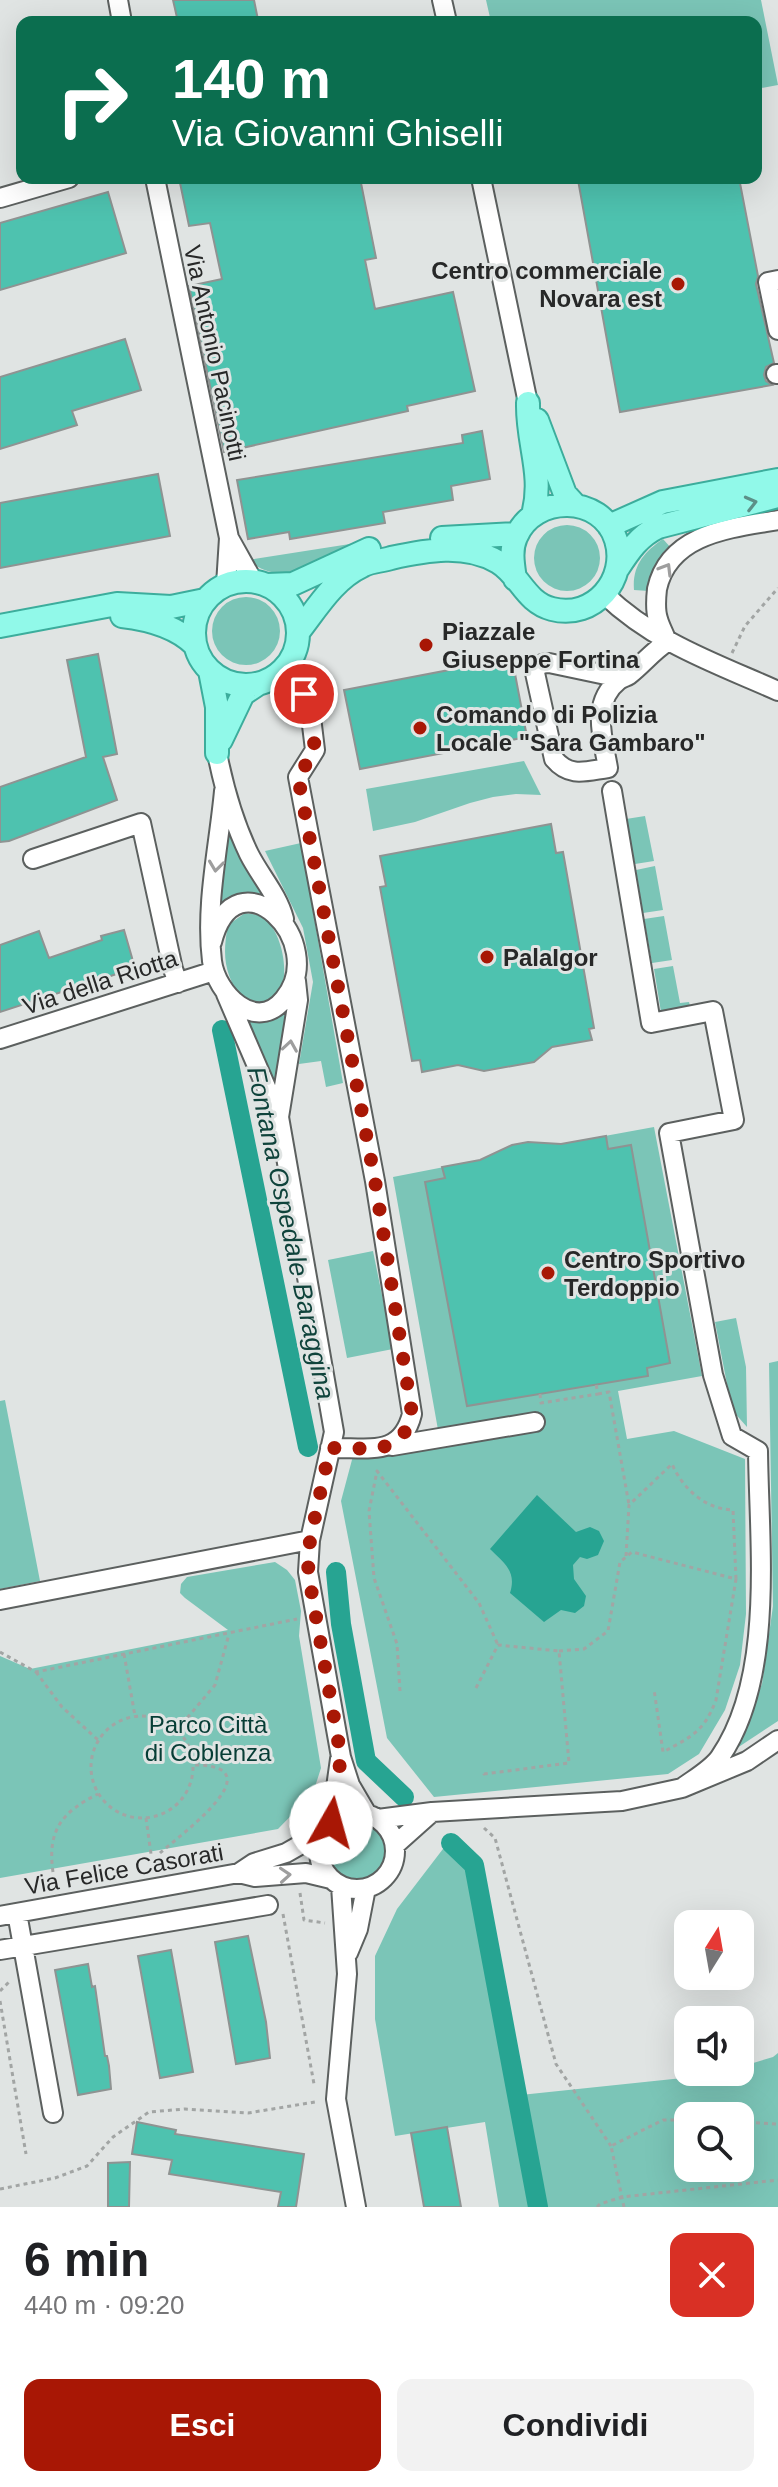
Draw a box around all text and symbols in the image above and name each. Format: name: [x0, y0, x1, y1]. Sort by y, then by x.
text: 140 m: [172, 47, 331, 110]
icon: right: [40, 48, 144, 152]
text: Via Giovanni Ghiselli: [172, 113, 504, 154]
street label: Via Antonio Pacinotti: [179, 243, 251, 463]
place label: Centro commerciale Novara est: [431, 257, 662, 312]
marker: Centro commerciale Novara est: [669, 275, 687, 293]
one-way arrow: [743, 496, 757, 513]
one-way arrow: [657, 563, 672, 578]
place label: Piazzale Giuseppe Fortina: [442, 618, 640, 673]
marker: Piazzale Giuseppe Fortina: [417, 636, 435, 654]
pin: [270, 660, 338, 728]
icon: arrive: [282, 672, 326, 716]
place label: Comando di Polizia Locale "Sara Gambaro": [436, 701, 706, 756]
marker: Comando di Polizia Locale "Sara Gambaro": [411, 719, 429, 737]
one-way arrow: [208, 860, 225, 873]
street label: Via della Riotta: [19, 944, 181, 1020]
place label: PalaIgor: [503, 944, 598, 971]
marker: PalaIgor: [478, 948, 496, 966]
one-way arrow: [281, 1040, 298, 1053]
water label: Fontana Ospedale Baraggina: [241, 1064, 341, 1402]
place label: Centro Sportivo Terdoppio: [564, 1246, 745, 1301]
marker: Centro Sportivo Terdoppio: [539, 1264, 557, 1282]
park label: Parco Città di Coblenza: [145, 1711, 272, 1766]
position arrow: [289, 1781, 373, 1865]
street label: Via Felice Casorati: [23, 1838, 225, 1900]
one-way arrow: [279, 1867, 292, 1884]
north arrow: [674, 1910, 754, 1990]
map controls: [674, 1910, 754, 2182]
button: sound: [674, 2006, 754, 2086]
button: search: [674, 2102, 754, 2182]
text: 6 min: [24, 2233, 149, 2286]
button: close: [670, 2233, 754, 2317]
text: 440 m · 09:20: [24, 2290, 184, 2320]
button: Esci: [24, 2379, 381, 2471]
button: Condividi: [397, 2379, 754, 2471]

